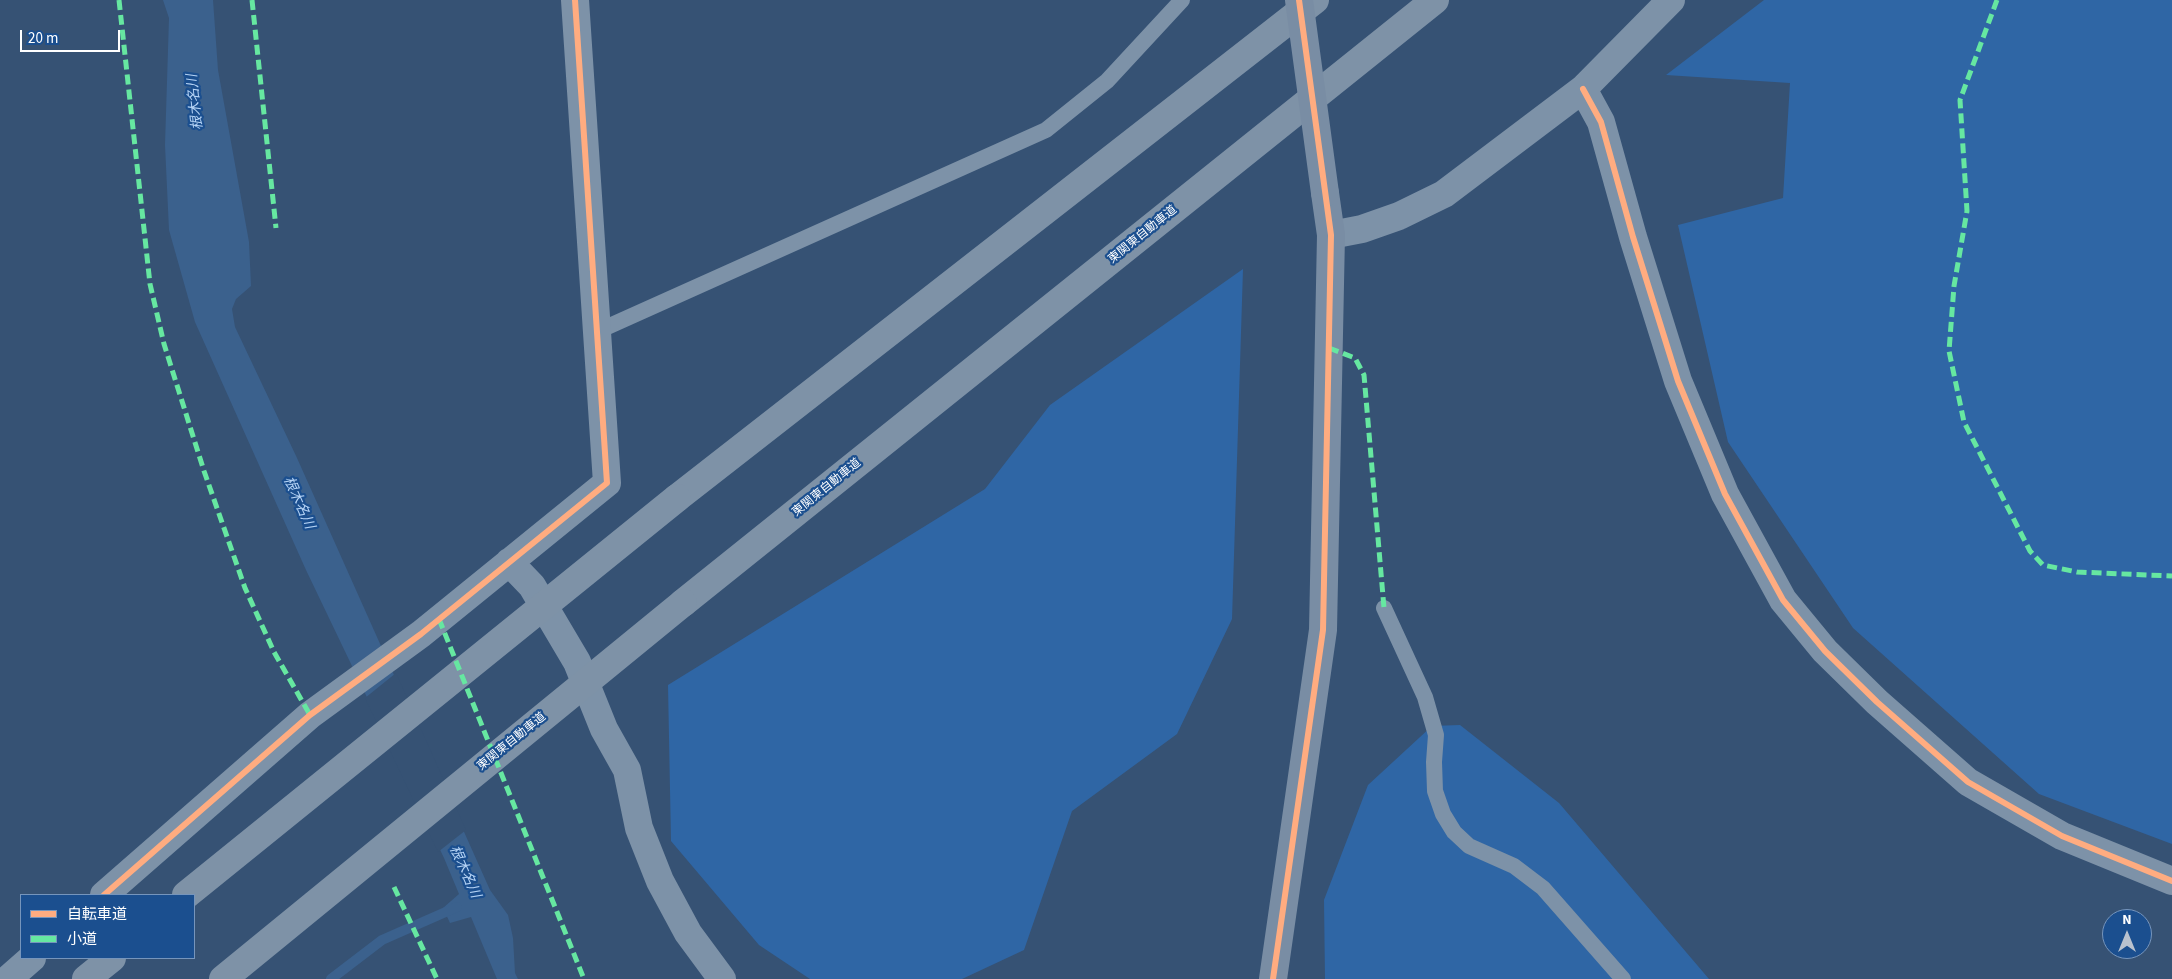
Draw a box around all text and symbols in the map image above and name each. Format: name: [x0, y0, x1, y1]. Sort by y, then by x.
scale bar: [22, 20, 122, 52]
text: 20 m: [28, 28, 58, 49]
water label: 根木名川: [185, 73, 207, 131]
street label: 東関東自動車道: [1106, 203, 1180, 267]
street label: 東関東自動車道: [790, 456, 864, 520]
water label: 根木名川: [279, 474, 317, 532]
street label: 東関東自動車道: [475, 710, 549, 774]
water label: 根木名川: [445, 843, 483, 901]
legend: [20, 894, 195, 959]
text: 自転車道: [67, 904, 127, 925]
north arrow: [2102, 909, 2152, 959]
text: N: [2122, 910, 2132, 930]
text: 小道: [67, 929, 97, 950]

